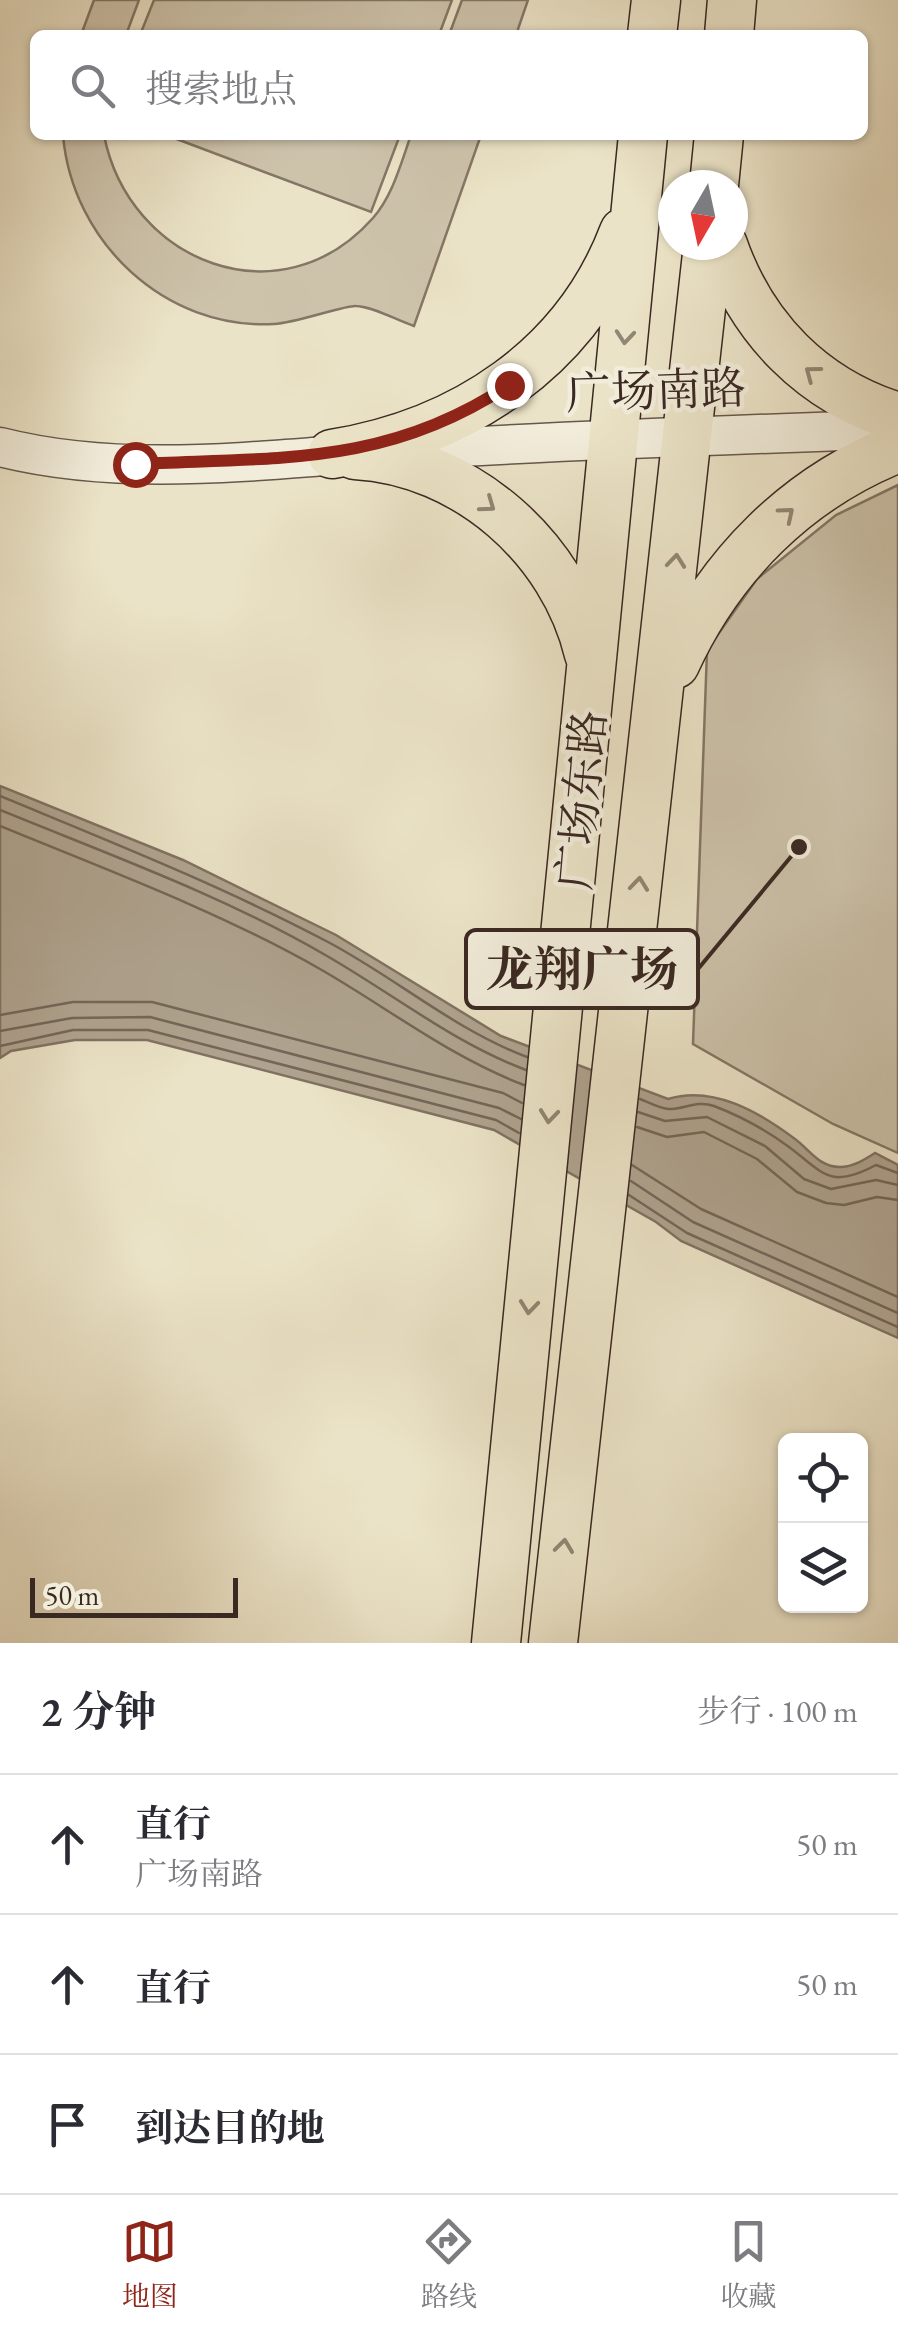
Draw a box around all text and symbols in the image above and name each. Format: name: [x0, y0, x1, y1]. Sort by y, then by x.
search box: [30, 30, 868, 140]
icon: search: [65, 58, 120, 113]
text: 搜索地点: [145, 64, 297, 113]
north arrow: [658, 170, 748, 260]
one-way arrow: [615, 329, 637, 345]
street label: 广场南路: [565, 358, 747, 422]
route end: [487, 363, 533, 409]
one-way arrow: [805, 367, 823, 384]
route start: [113, 442, 159, 488]
one-way arrow: [477, 494, 495, 511]
one-way arrow: [776, 508, 794, 526]
one-way arrow: [665, 552, 686, 568]
street label: 广场东路: [544, 708, 618, 892]
one-way arrow: [628, 875, 650, 891]
callout: 龙翔广场: [466, 930, 698, 1008]
text: 龙翔广场: [486, 938, 678, 1000]
one-way arrow: [539, 1108, 561, 1124]
one-way arrow: [519, 1299, 541, 1315]
map controls: [778, 1433, 868, 1613]
button: locate: [778, 1433, 868, 1523]
button: layers: [778, 1523, 868, 1613]
one-way arrow: [553, 1538, 574, 1554]
scale bar: [30, 1573, 238, 1618]
text: 50 m: [45, 1577, 99, 1613]
text: 2 分钟: [40, 1684, 156, 1739]
text: 步行 · 100 m: [697, 1690, 858, 1732]
text: 直行: [135, 1799, 211, 1848]
icon: ahead: [40, 1817, 95, 1872]
text: 50 m: [796, 1823, 858, 1865]
text: 广场南路: [135, 1853, 263, 1895]
icon: ahead: [40, 1957, 95, 2012]
text: 直行: [135, 1963, 211, 2012]
text: 50 m: [796, 1963, 858, 2005]
icon: arrive: [40, 2097, 95, 2152]
text: 到达目的地: [135, 2103, 325, 2152]
tab: 地图: [122, 2214, 178, 2314]
tab: 路线: [421, 2214, 477, 2314]
tab: 收藏: [720, 2214, 776, 2314]

